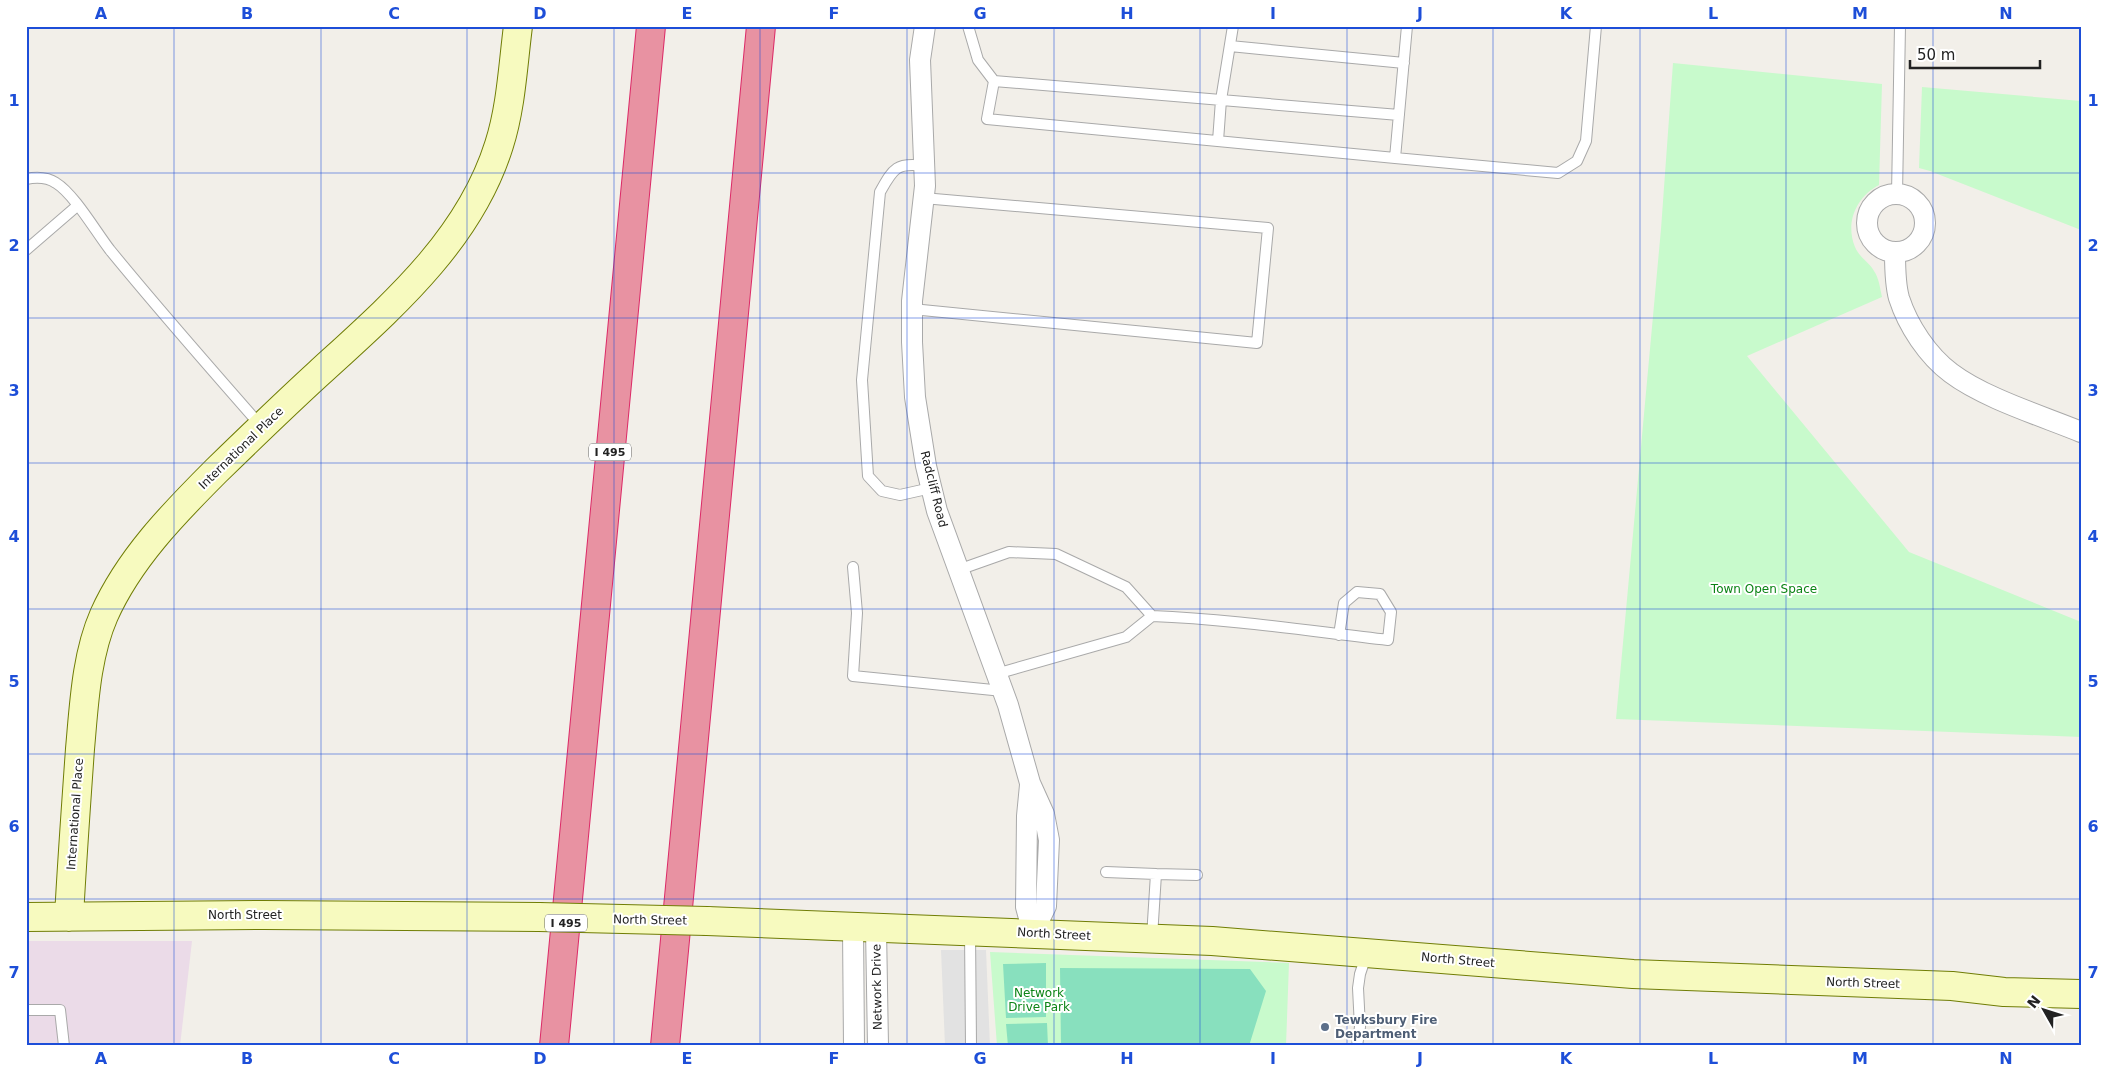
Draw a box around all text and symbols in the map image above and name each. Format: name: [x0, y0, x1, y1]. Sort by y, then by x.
text: A: [95, 4, 108, 23]
text: B: [241, 4, 253, 23]
text: C: [388, 4, 400, 23]
text: D: [533, 4, 547, 23]
text: E: [682, 4, 692, 23]
text: F: [829, 4, 839, 23]
text: G: [973, 4, 987, 23]
text: H: [1120, 4, 1134, 23]
text: I: [1270, 4, 1276, 23]
text: J: [1416, 4, 1423, 23]
text: K: [1560, 4, 1573, 23]
text: L: [1708, 4, 1718, 23]
text: M: [1852, 4, 1868, 23]
text: N: [1999, 4, 2013, 23]
scale bar: [1910, 38, 2040, 70]
text: 50 m: [1917, 46, 1955, 64]
text: 1: [8, 91, 20, 110]
text: 1: [2087, 91, 2099, 110]
text: 2: [8, 236, 20, 255]
text: 2: [2087, 236, 2099, 255]
text: 3: [8, 381, 20, 400]
text: 3: [2087, 381, 2099, 400]
street label: International Place: [196, 404, 286, 492]
road number: I 495: [589, 444, 631, 461]
street label: Radcliff Road: [918, 449, 950, 529]
text: 4: [8, 527, 20, 546]
text: 4: [2087, 527, 2099, 546]
park label: Town Open Space: [1710, 582, 1817, 596]
text: 5: [8, 672, 20, 691]
text: 5: [2087, 672, 2099, 691]
street label: International Place: [64, 757, 86, 871]
text: 6: [8, 817, 20, 836]
text: 6: [2087, 817, 2099, 836]
street label: North Street: [208, 908, 282, 922]
street label: North Street: [613, 912, 687, 928]
road number: I 495: [545, 914, 587, 931]
street label: North Street: [1017, 925, 1092, 943]
street label: Network Drive: [869, 944, 885, 1030]
street label: North Street: [1421, 950, 1496, 970]
text: 7: [8, 963, 20, 982]
text: 7: [2087, 963, 2099, 982]
street label: North Street: [1826, 975, 1900, 991]
north arrow: [2020, 984, 2070, 1034]
park label: Network Drive Park: [1008, 986, 1070, 1014]
text: N: [2024, 992, 2044, 1011]
place label: Tewksbury Fire Department: [1335, 1013, 1437, 1041]
marker: Tewksbury Fire Department: [1319, 1021, 1331, 1033]
text: A: [95, 1049, 108, 1068]
text: B: [241, 1049, 253, 1068]
text: C: [388, 1049, 400, 1068]
text: D: [533, 1049, 547, 1068]
text: E: [682, 1049, 692, 1068]
text: F: [829, 1049, 839, 1068]
text: G: [973, 1049, 987, 1068]
text: H: [1120, 1049, 1134, 1068]
text: I: [1270, 1049, 1276, 1068]
text: J: [1416, 1049, 1423, 1068]
text: K: [1560, 1049, 1573, 1068]
text: L: [1708, 1049, 1718, 1068]
text: M: [1852, 1049, 1868, 1068]
text: N: [1999, 1049, 2013, 1068]

